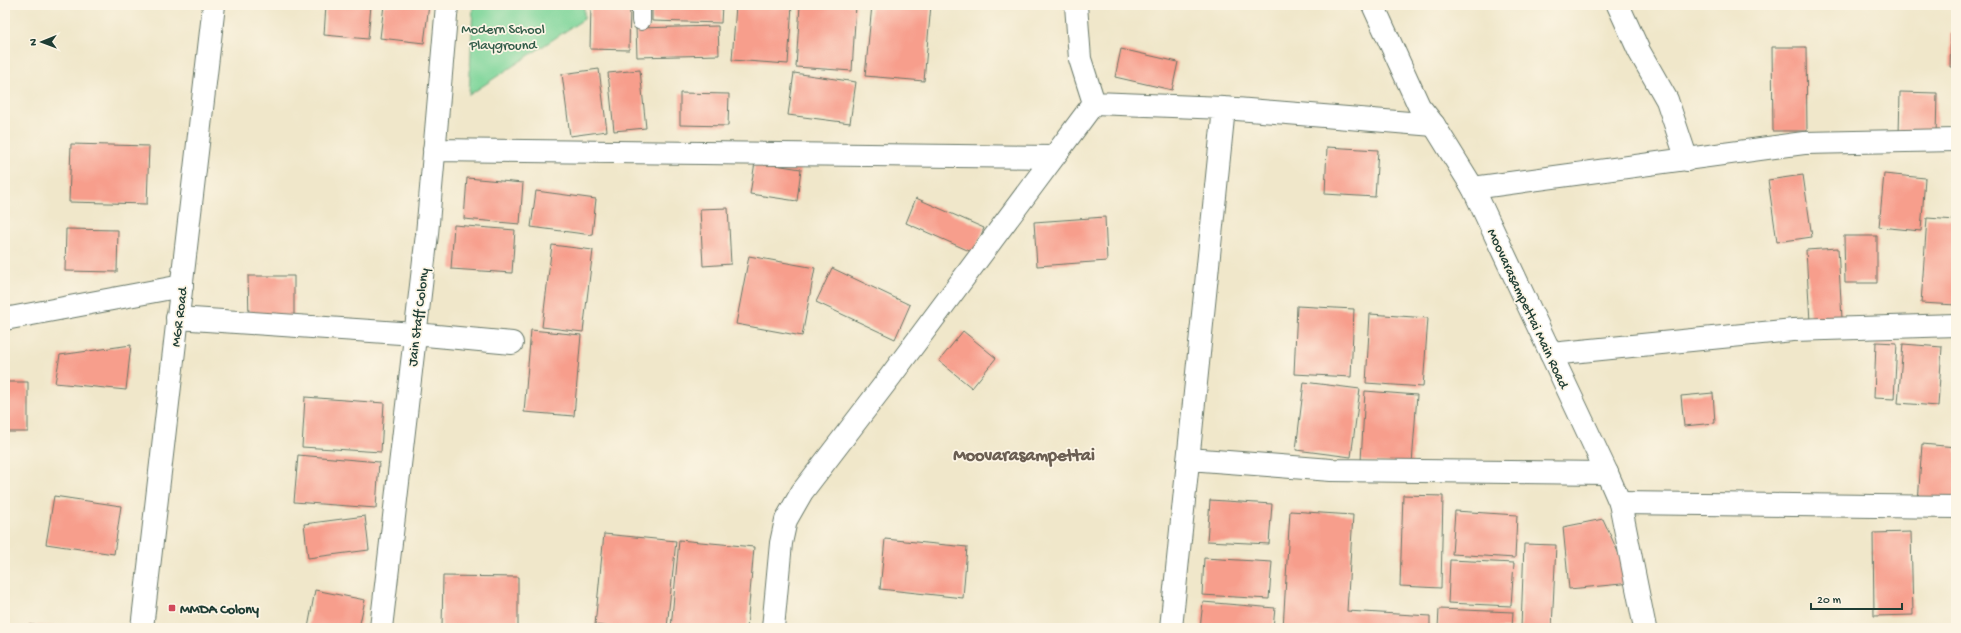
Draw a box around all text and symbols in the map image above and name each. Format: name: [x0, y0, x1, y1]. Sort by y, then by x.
north arrow: [22, 22, 62, 62]
park label: Modern School Playground: [461, 22, 545, 55]
text: N: [28, 38, 40, 46]
street label: Moovarasampettai Main Road: [1482, 226, 1572, 393]
street label: Jain Staff Colony: [405, 267, 434, 367]
street label: MGR Road: [168, 285, 193, 348]
district label: Moovarasampettai: [953, 446, 1095, 467]
scale bar: [1811, 585, 1902, 611]
text: 20 m: [1817, 594, 1842, 608]
place label: MMDA Colony: [180, 602, 259, 619]
marker: MMDA Colony: [167, 603, 177, 613]

